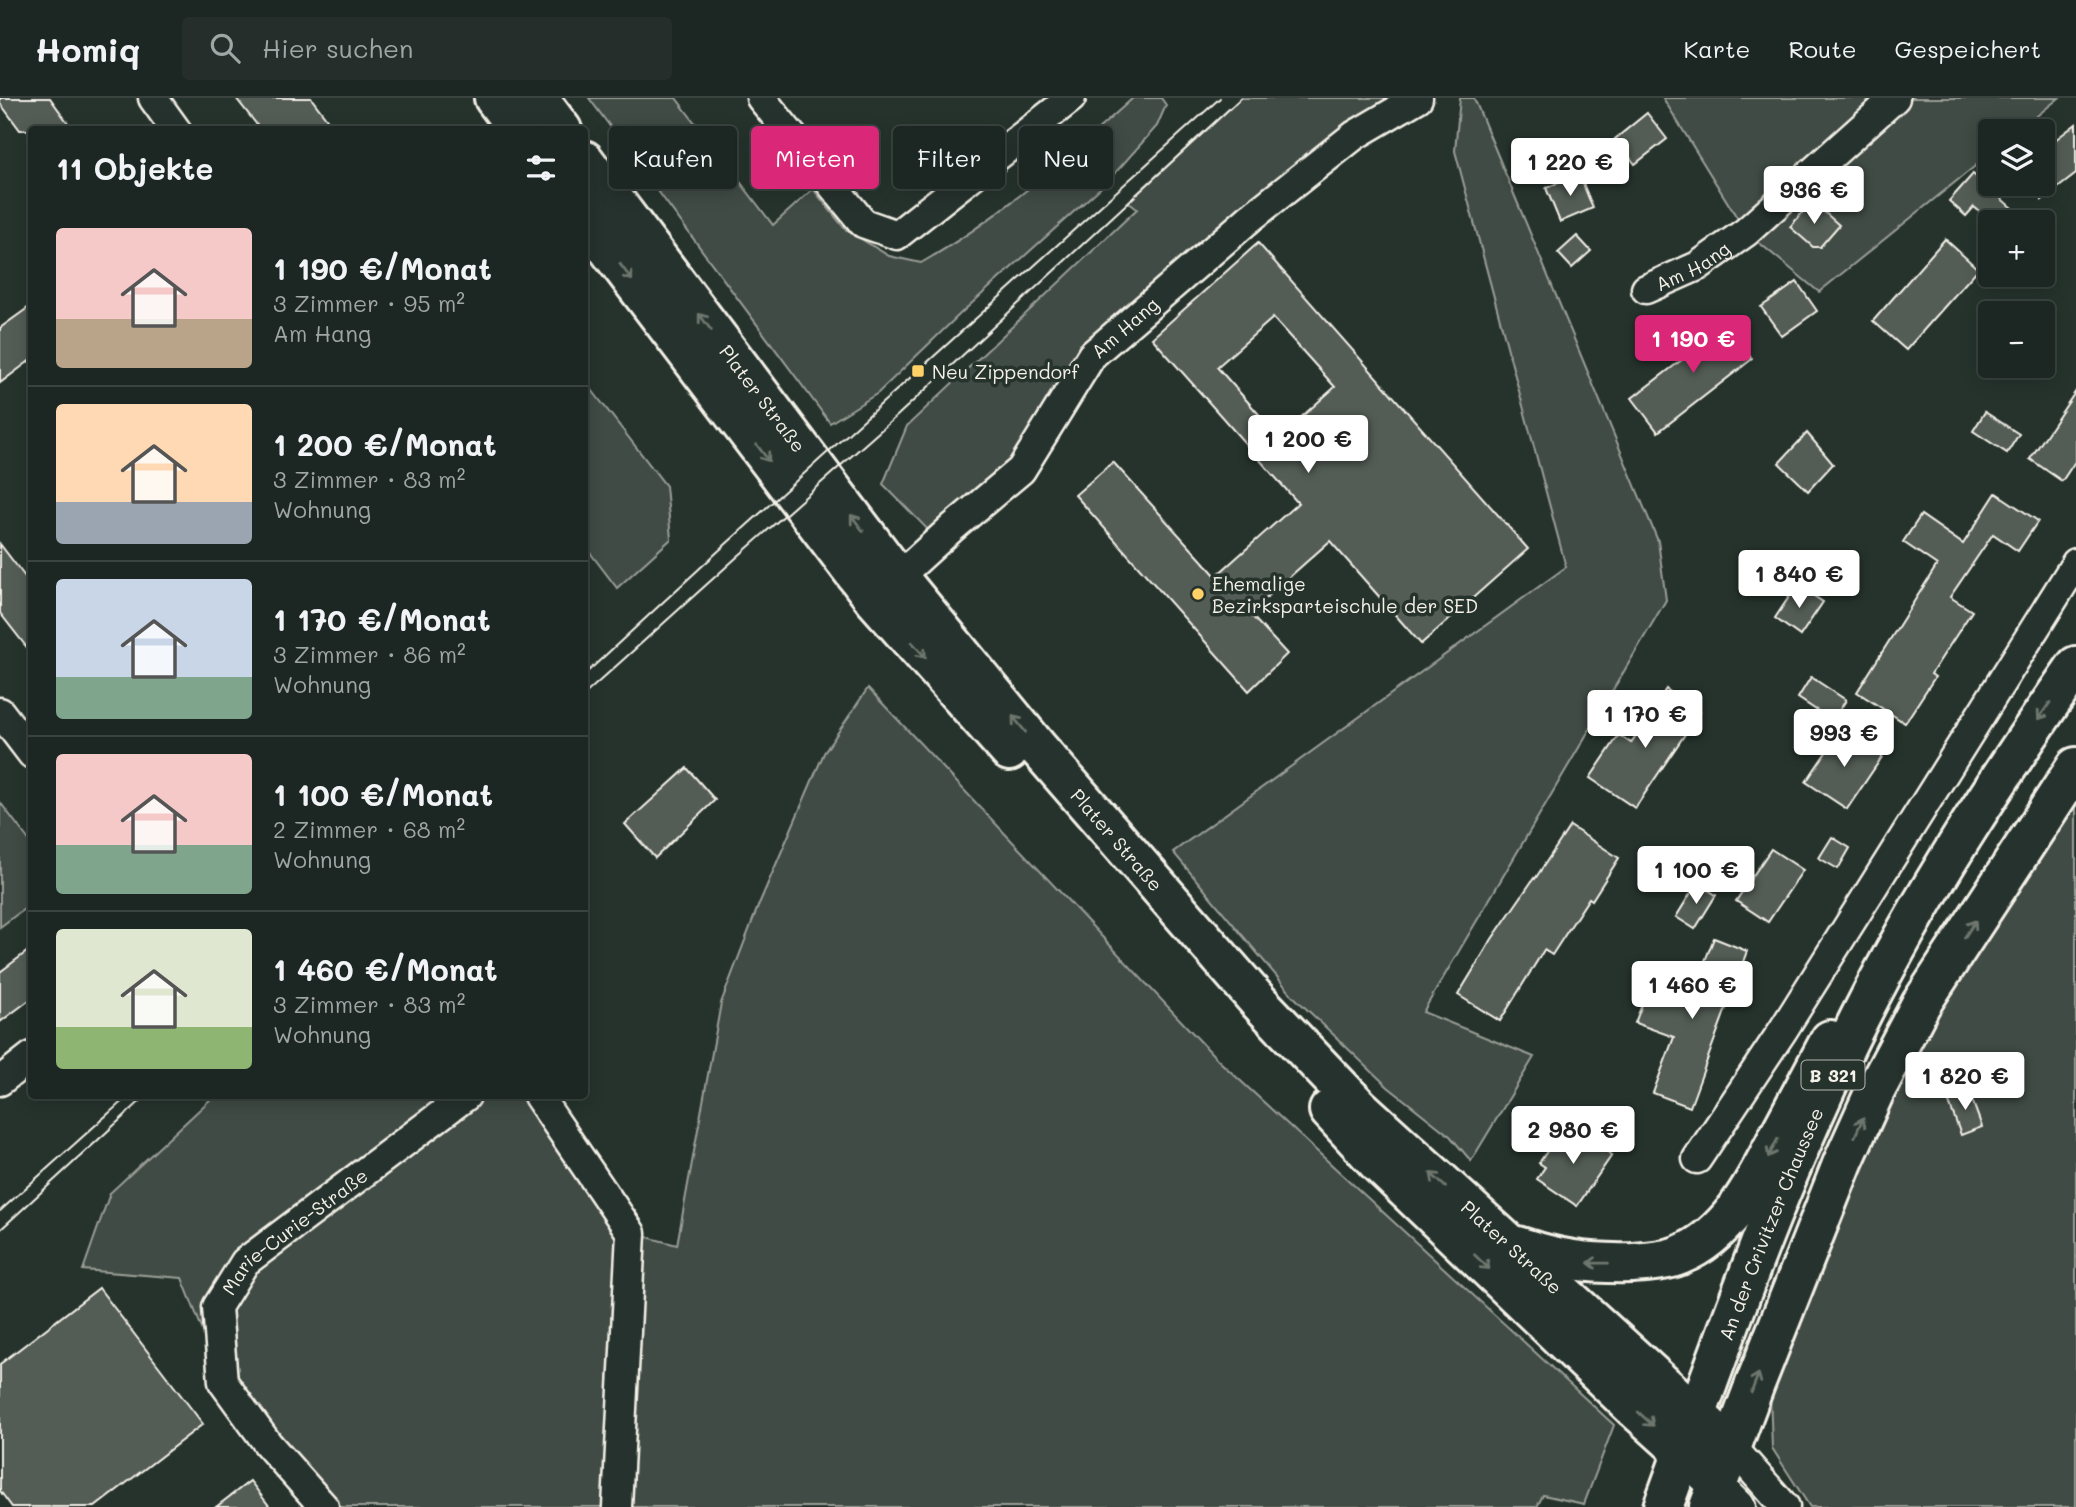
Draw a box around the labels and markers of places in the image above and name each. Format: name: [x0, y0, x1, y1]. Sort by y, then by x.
pin: 1 220 €: [1505, 139, 1635, 198]
pin: 936 €: [1765, 166, 1863, 226]
pin: 1 190 €: [1628, 316, 1758, 375]
place label: Neu Zippendorf: [932, 359, 1079, 384]
marker: Neu Zippendorf: [910, 363, 926, 379]
pin: 1 200 €: [1243, 416, 1373, 475]
pin: 1 840 €: [1734, 550, 1864, 610]
place label: Ehemalige Bezirksparteischule der SED: [1212, 571, 1478, 618]
marker: Ehemalige Bezirksparteischule der SED: [1190, 586, 1206, 602]
pin: 1 170 €: [1580, 690, 1710, 750]
pin: 993 €: [1795, 710, 1893, 769]
pin: 1 100 €: [1631, 846, 1761, 906]
pin: 1 460 €: [1627, 962, 1757, 1021]
pin: 1 820 €: [1900, 1052, 2030, 1112]
pin: 2 980 €: [1508, 1107, 1638, 1166]

